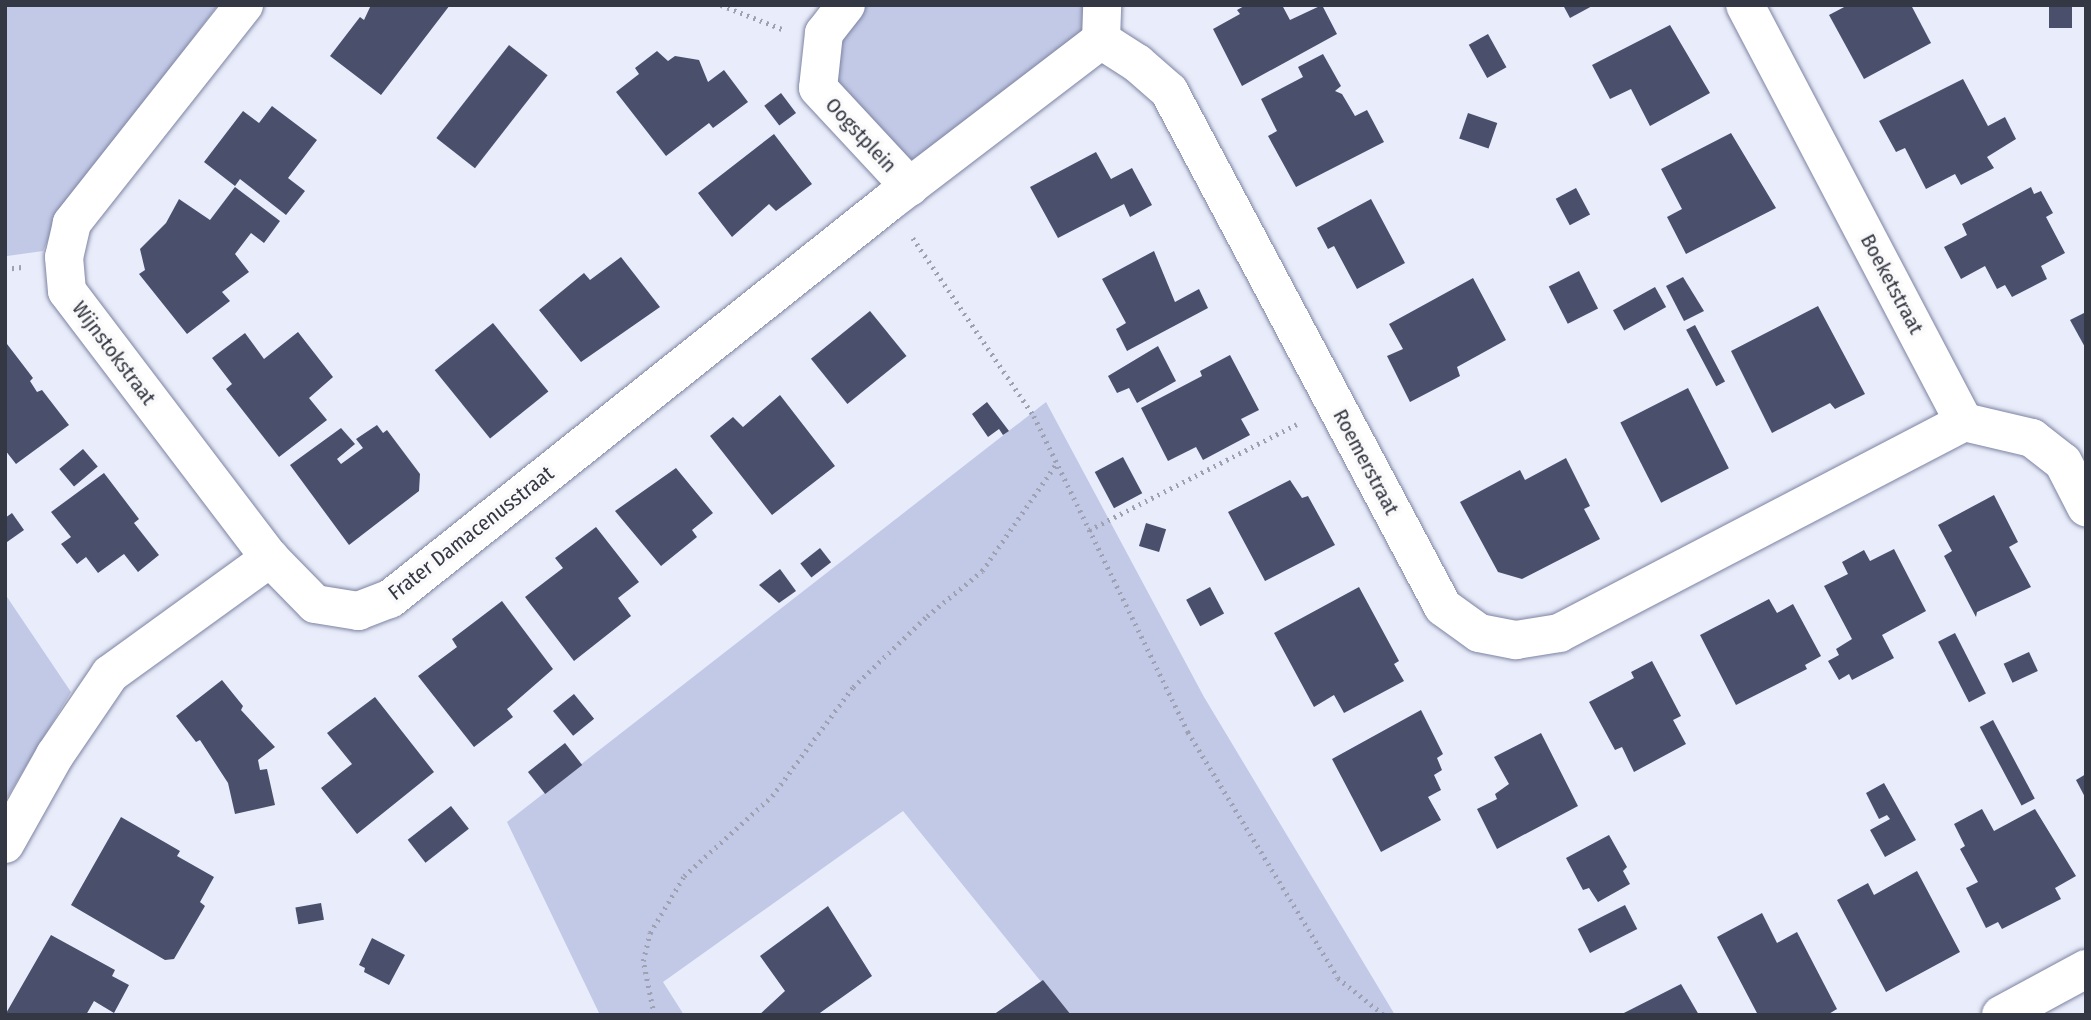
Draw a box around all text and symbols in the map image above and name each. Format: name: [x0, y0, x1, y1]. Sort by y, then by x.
street label: Oogstplein: [820, 92, 902, 178]
street label: Boeketstraat: [1855, 230, 1929, 338]
street label: Wijnstokstraat: [67, 296, 161, 410]
street label: Roemerstraat: [1328, 405, 1404, 519]
street label: Frater Damacenusstraat: [383, 461, 559, 605]

